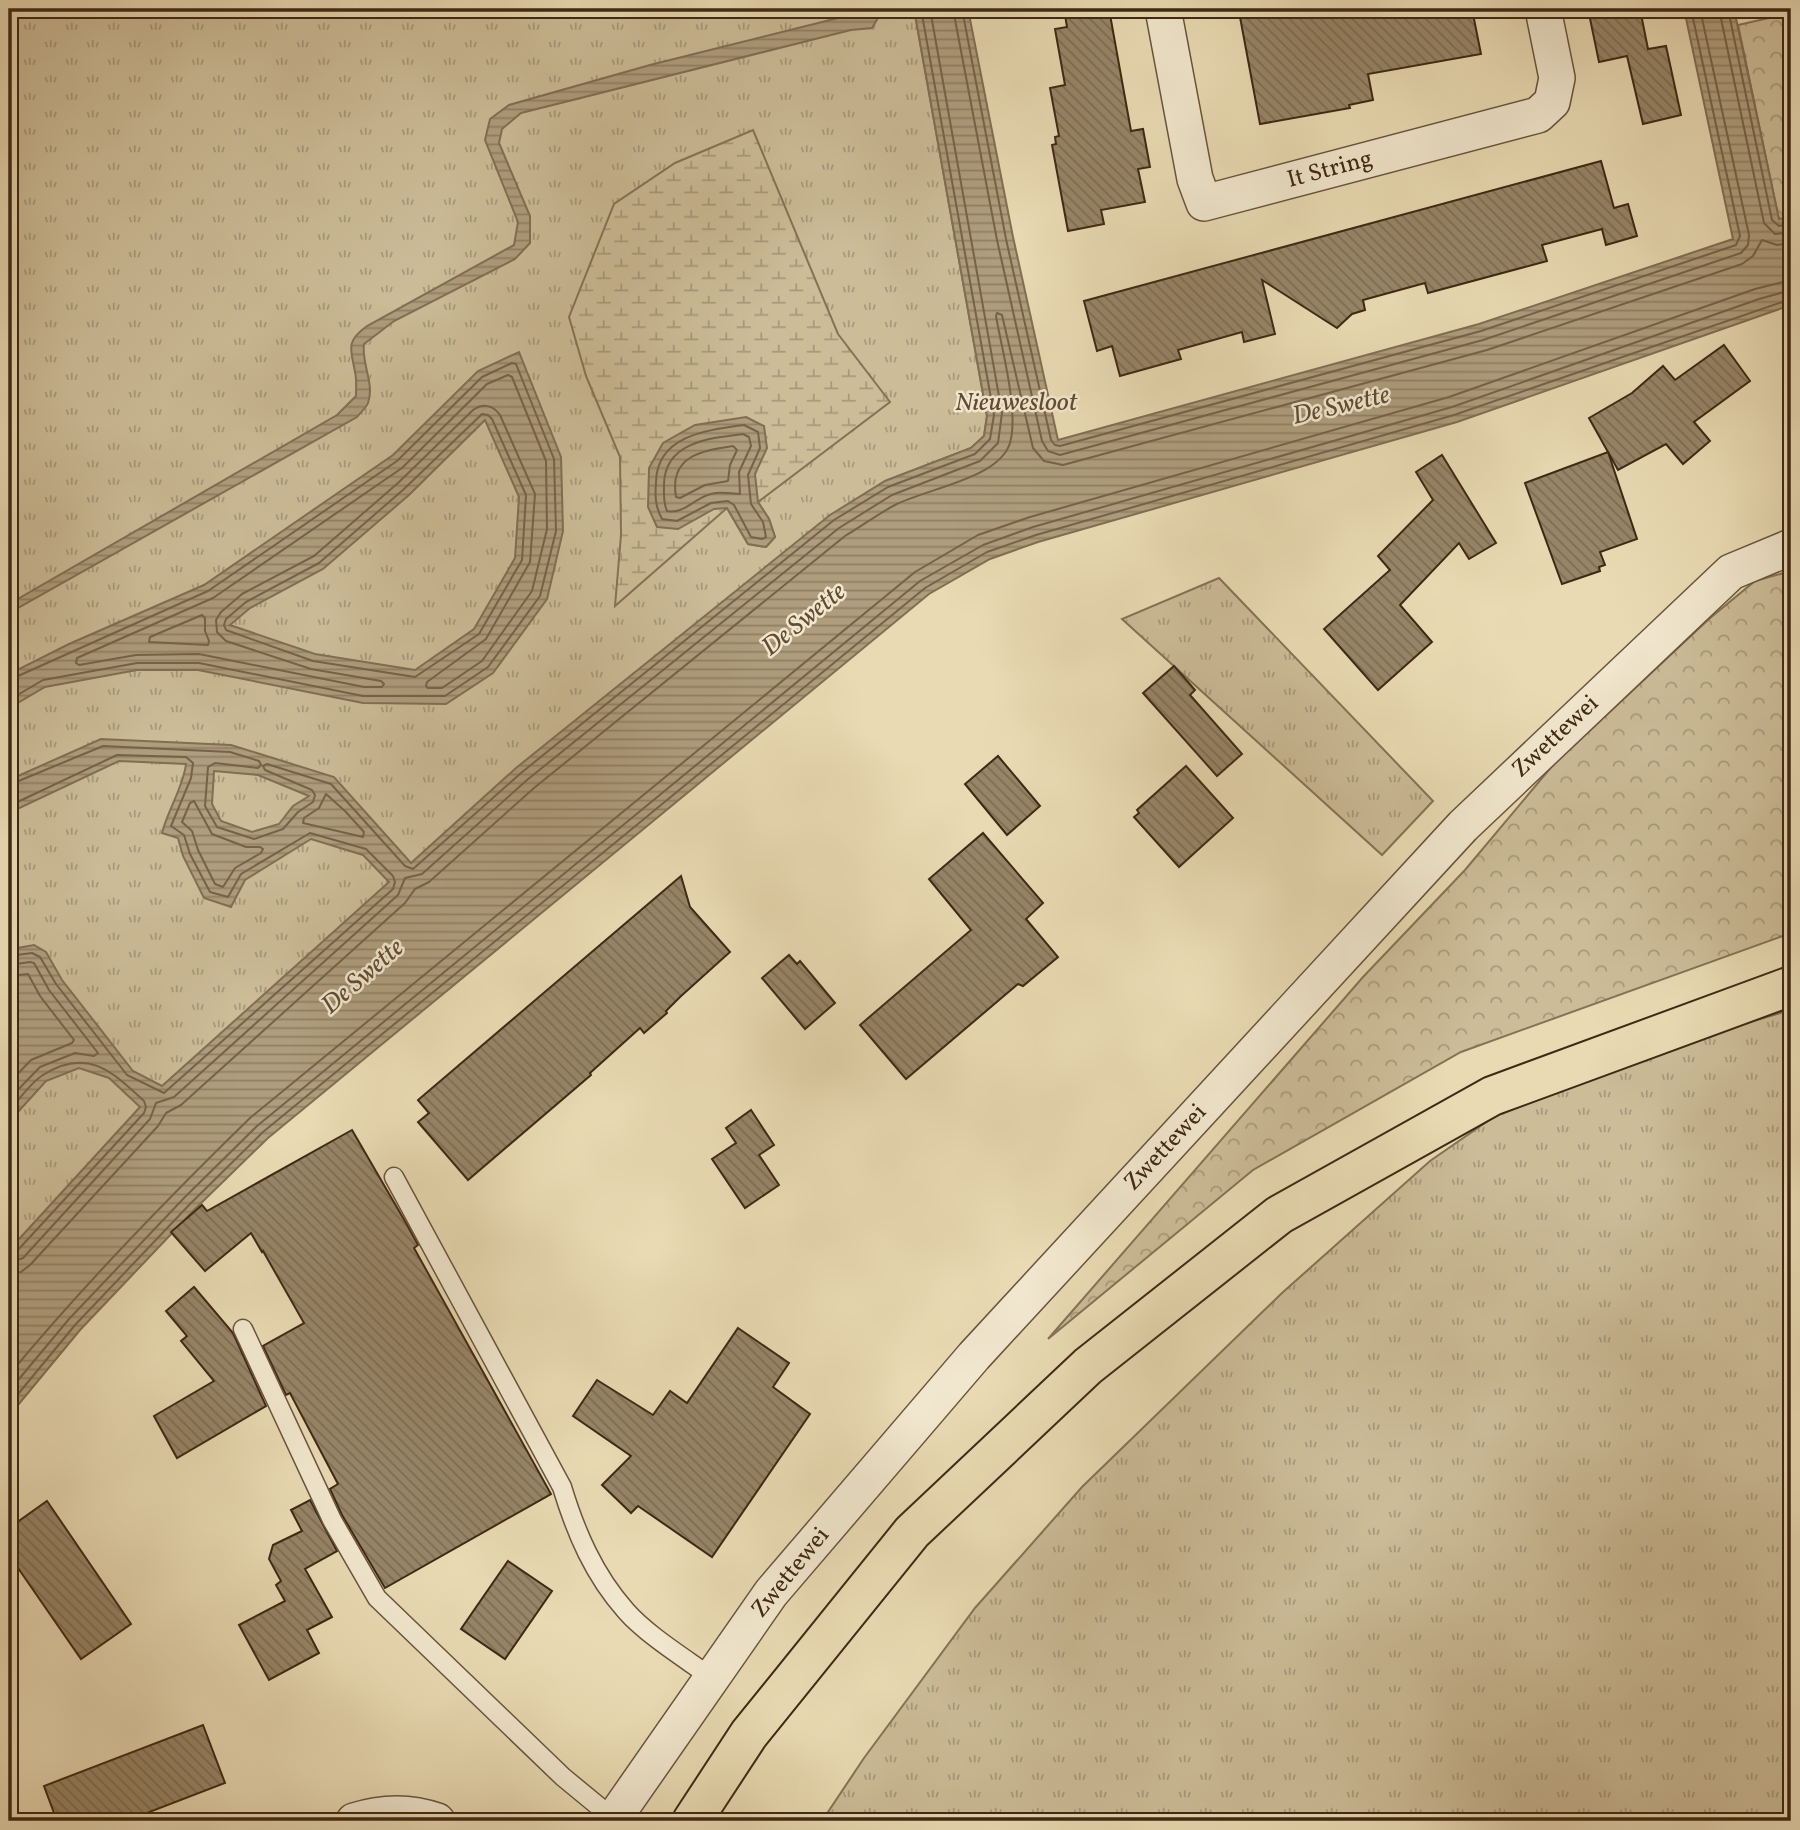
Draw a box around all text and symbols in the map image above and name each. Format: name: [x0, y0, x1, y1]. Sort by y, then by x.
street label: It String: [1283, 142, 1377, 198]
water label: De Swette: [1289, 377, 1394, 435]
water label: Nieuwesloot: [955, 385, 1078, 421]
water label: De Swette: [754, 575, 854, 665]
street label: Zwettewei: [1505, 688, 1607, 786]
water label: De Swette: [314, 931, 412, 1023]
street label: Zwettewei: [1117, 1097, 1215, 1199]
street label: Zwettewei: [744, 1520, 838, 1626]

